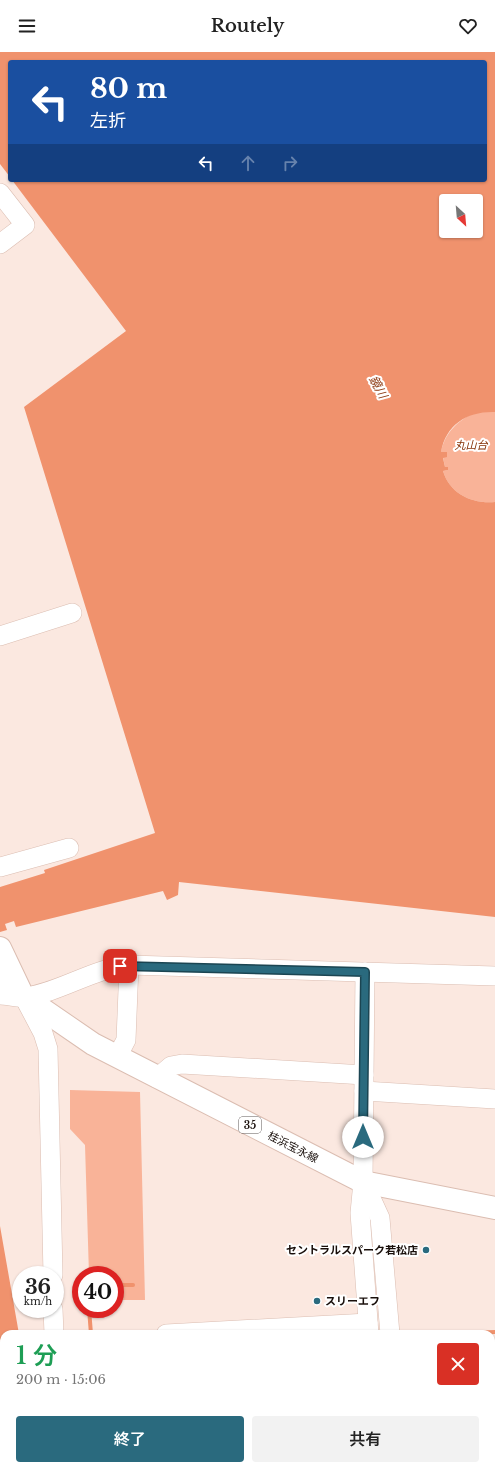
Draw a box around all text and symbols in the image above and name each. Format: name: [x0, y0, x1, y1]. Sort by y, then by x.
icon: menu: [16, 15, 38, 37]
text: Routely: [211, 15, 284, 37]
icon: heart: [457, 15, 479, 37]
text: 80 m: [90, 71, 167, 106]
icon: left: [24, 76, 76, 128]
text: 左折: [90, 110, 126, 132]
icon: left: [195, 152, 217, 174]
icon: ahead: [237, 152, 259, 174]
icon: right: [279, 152, 301, 174]
north arrow: [439, 194, 483, 238]
map controls: [439, 194, 483, 238]
water label: 鏡川: [366, 373, 392, 403]
park label: 丸山台: [455, 438, 488, 452]
pin: [103, 949, 137, 983]
icon: arrive: [109, 955, 131, 977]
position arrow: [342, 1116, 384, 1158]
road number: 35: [239, 1117, 261, 1133]
street label: 桂浜宝永線: [265, 1128, 321, 1166]
place label: セントラルスパーク若松店: [286, 1243, 418, 1257]
marker: セントラルスパーク若松店: [421, 1245, 431, 1255]
speed limit sign: 40: [72, 1266, 124, 1318]
text: 36: [25, 1275, 51, 1299]
place label: スリーエフ: [325, 1294, 380, 1308]
text: km/h: [24, 1295, 52, 1308]
marker: スリーエフ: [312, 1296, 322, 1306]
text: 1 分: [16, 1341, 57, 1370]
button: close: [437, 1343, 479, 1385]
text: 200 m · 15:06: [16, 1371, 106, 1388]
button: 終了: [16, 1416, 244, 1462]
button: 共有: [252, 1416, 479, 1462]

